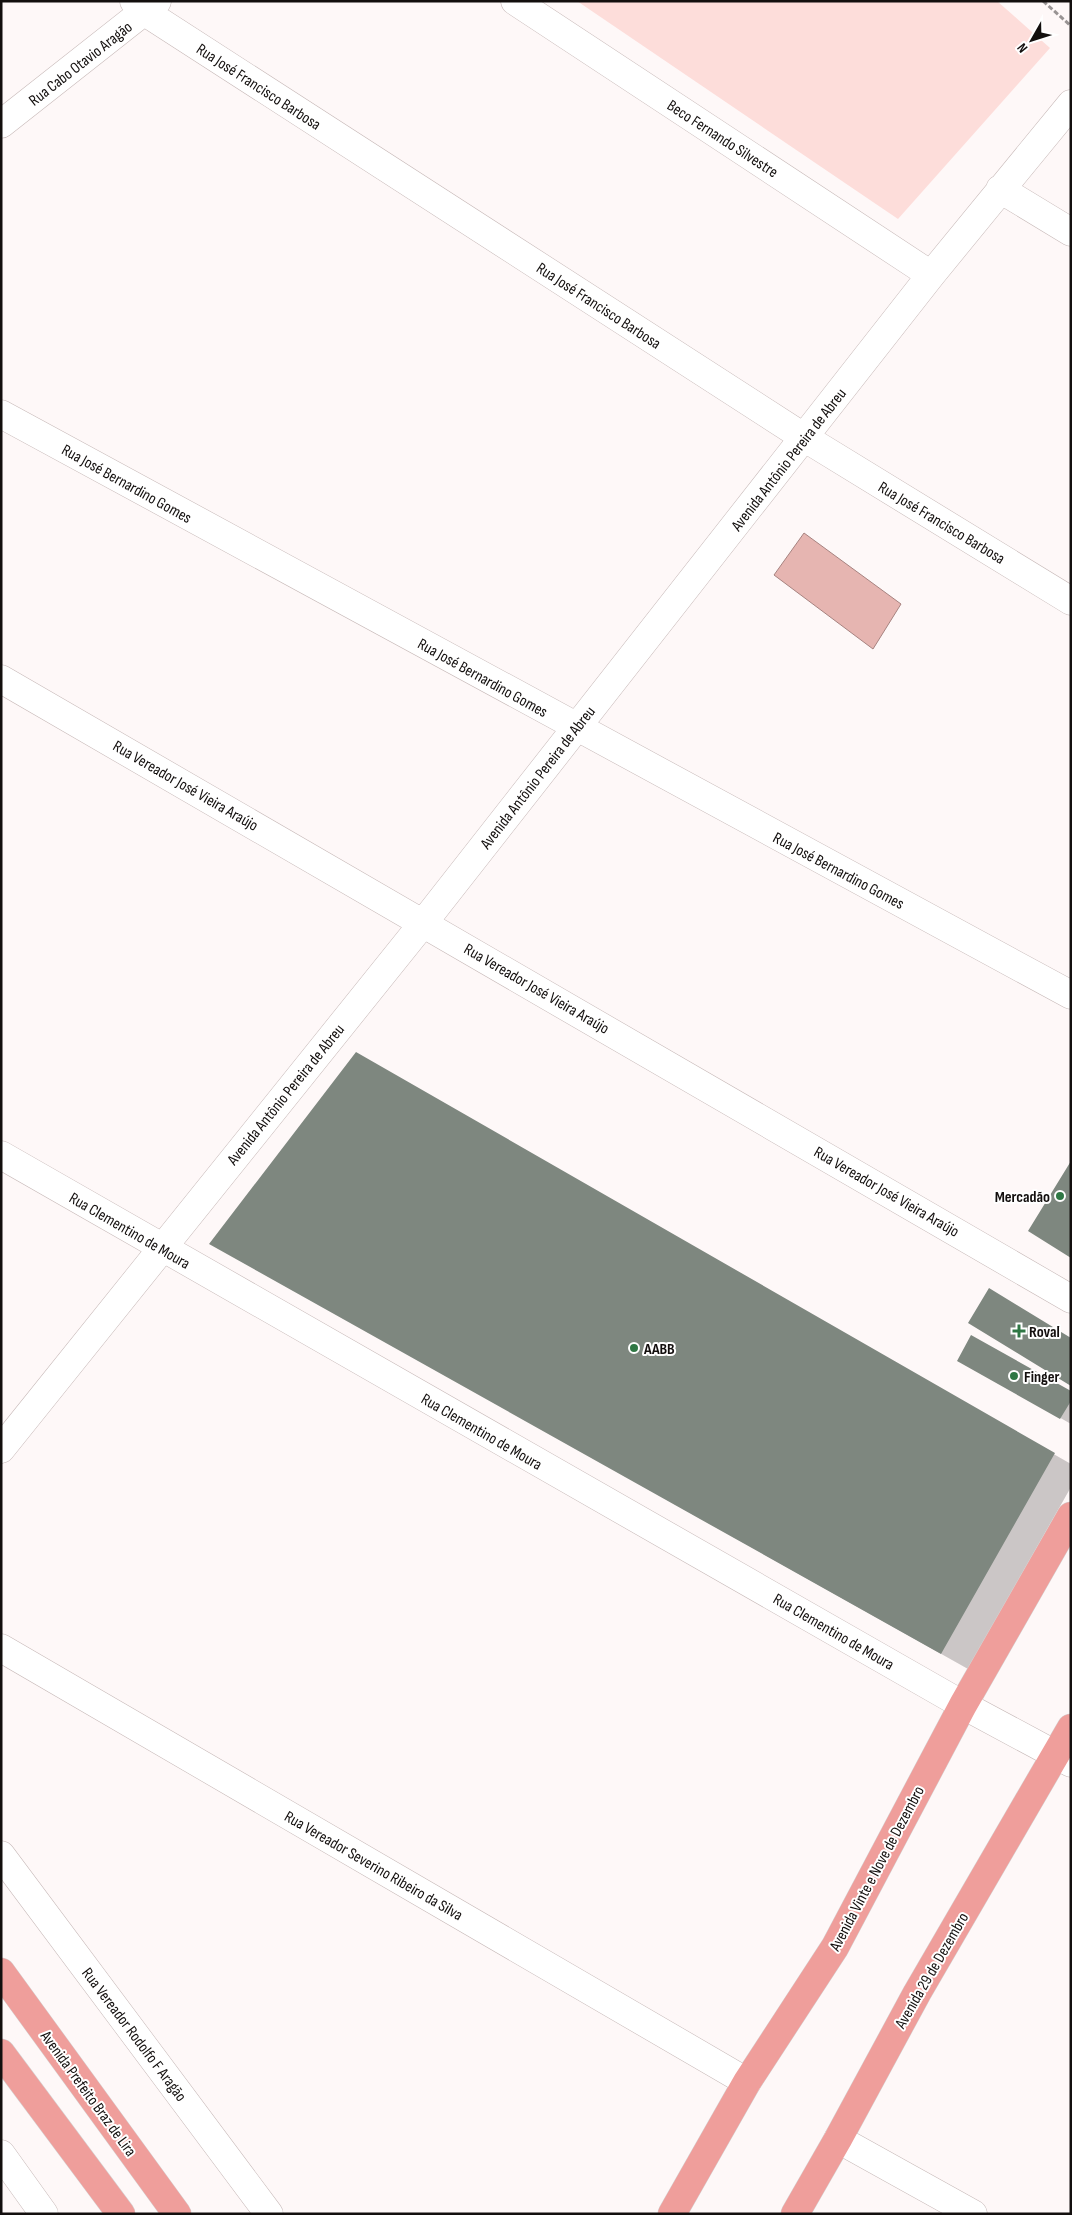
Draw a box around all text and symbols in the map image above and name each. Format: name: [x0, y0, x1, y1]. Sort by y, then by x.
north arrow: [1007, 15, 1057, 65]
street label: Rua Cabo Otavio Aragão: [25, 18, 136, 110]
street label: Rua José Francisco Barbosa: [192, 40, 324, 135]
text: N: [1013, 40, 1031, 56]
street label: Beco Fernando Silvestre: [663, 96, 781, 182]
street label: Rua José Francisco Barbosa: [532, 259, 664, 354]
street label: Avenida Antônio Pereira de Abreu: [727, 385, 851, 536]
street label: Rua José Bernardino Gomes: [58, 441, 195, 528]
street label: Rua José Francisco Barbosa: [874, 478, 1008, 569]
street label: Rua José Bernardino Gomes: [414, 635, 551, 722]
street label: Avenida Antônio Pereira de Abreu: [476, 703, 600, 854]
street label: Rua Vereador José Vieira Araújo: [109, 737, 261, 836]
street label: Rua José Bernardino Gomes: [770, 829, 907, 914]
street label: Rua Vereador José Vieira Araújo: [460, 940, 612, 1039]
street label: Avenida Antônio Pereira de Abreu: [223, 1021, 349, 1170]
street label: Rua Vereador José Vieira Araújo: [810, 1143, 962, 1242]
place label: Mercadão: [995, 1188, 1050, 1207]
street label: Rua Clementino de Moura: [65, 1189, 193, 1274]
marker: Mercadão: [1054, 1190, 1066, 1202]
place label: Roval: [1029, 1323, 1060, 1342]
marker: Roval: [1013, 1325, 1025, 1337]
place label: AABB: [643, 1340, 675, 1359]
marker: AABB: [628, 1342, 640, 1354]
place label: Finger: [1024, 1368, 1060, 1387]
marker: Finger: [1008, 1370, 1020, 1382]
street label: Rua Clementino de Moura: [417, 1390, 545, 1475]
street label: Rua Clementino de Moura: [769, 1590, 897, 1675]
street label: Avenida Vinte e Nove de Dezembro: [825, 1783, 929, 1955]
street label: Rua Vereador Severino Ribeiro da Silva: [281, 1807, 466, 1925]
street label: Avenida 29 de Dezembro: [891, 1910, 973, 2033]
street label: Rua Vereador Rodolfo F Aragão: [77, 1964, 190, 2105]
street label: Avenida Prefeito Braz de Lira: [35, 2027, 140, 2160]

